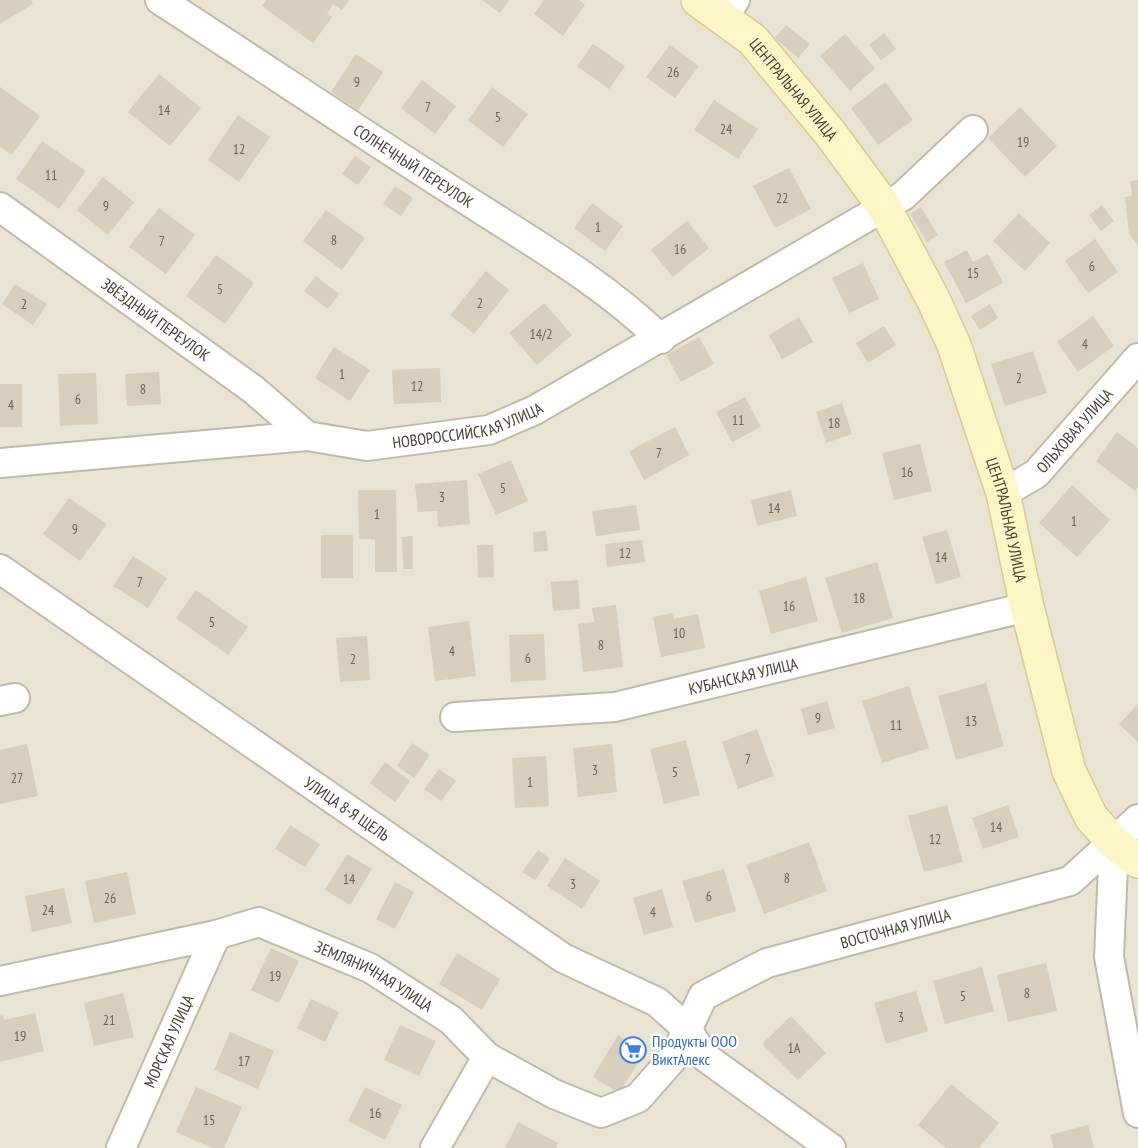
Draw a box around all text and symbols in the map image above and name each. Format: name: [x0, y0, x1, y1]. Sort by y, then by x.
street label: ЦЕНТРАЛЬНАЯ УЛИЦА: [746, 34, 842, 145]
house number: 26: [667, 63, 679, 81]
house number: 9: [354, 73, 360, 91]
house number: 7: [425, 98, 431, 116]
house number: 14: [158, 101, 171, 119]
house number: 5: [495, 108, 501, 126]
street label: СОЛНЕЧНЫЙ ПЕРЕУЛОК: [350, 120, 477, 212]
house number: 24: [720, 120, 733, 138]
house number: 19: [1017, 133, 1029, 151]
house number: 12: [233, 140, 245, 158]
house number: 11: [45, 166, 57, 184]
house number: 22: [776, 189, 788, 207]
house number: 9: [103, 197, 109, 215]
house number: 1: [595, 218, 601, 236]
house number: 8: [331, 231, 337, 249]
house number: 7: [159, 232, 165, 250]
house number: 16: [674, 240, 686, 258]
house number: 6: [1089, 257, 1095, 275]
house number: 15: [967, 264, 979, 282]
street label: ЗВЁЗДНЫЙ ПЕРЕУЛОК: [98, 273, 214, 365]
house number: 5: [217, 280, 223, 298]
house number: 2: [477, 294, 483, 312]
house number: 2: [21, 295, 27, 313]
house number: 14/2: [529, 325, 553, 343]
house number: 4: [1082, 335, 1089, 353]
house number: 1: [339, 365, 345, 383]
house number: 2: [1016, 369, 1022, 387]
house number: 12: [411, 377, 423, 395]
house number: 8: [140, 380, 146, 398]
street label: ОЛЬХОВАЯ УЛИЦА: [1032, 384, 1117, 477]
house number: 6: [75, 390, 81, 408]
house number: 4: [8, 396, 15, 414]
street label: НОВОРОССИЙСКАЯ УЛИЦА: [391, 398, 547, 453]
house number: 11: [732, 411, 744, 429]
house number: 18: [828, 414, 840, 432]
house number: 7: [656, 444, 662, 462]
street label: ЦЕНТРАЛЬНАЯ УЛИЦА: [982, 455, 1032, 584]
house number: 16: [901, 463, 913, 481]
house number: 5: [500, 479, 506, 497]
house number: 3: [439, 488, 445, 506]
house number: 14: [768, 499, 781, 517]
house number: 1: [374, 505, 380, 523]
house number: 1: [1071, 512, 1077, 530]
house number: 9: [72, 520, 78, 538]
house number: 12: [619, 544, 631, 562]
house number: 14: [935, 548, 948, 566]
house number: 7: [137, 573, 143, 591]
house number: 18: [853, 589, 865, 607]
house number: 16: [783, 597, 795, 615]
house number: 5: [209, 613, 215, 631]
house number: 10: [673, 624, 685, 642]
house number: 8: [598, 636, 604, 654]
house number: 4: [449, 642, 456, 660]
house number: 6: [525, 649, 531, 667]
house number: 2: [350, 650, 356, 668]
street label: КУБАНСКАЯ УЛИЦА: [686, 653, 800, 699]
house number: 9: [815, 709, 821, 727]
house number: 13: [965, 712, 977, 730]
house number: 11: [890, 716, 902, 734]
house number: 7: [745, 750, 751, 768]
house number: 3: [592, 761, 598, 779]
house number: 5: [672, 763, 678, 781]
house number: 27: [11, 769, 23, 787]
street label: УЛИЦА 8-Я ЩЕЛЬ: [301, 772, 394, 845]
house number: 1: [527, 773, 533, 791]
house number: 14: [990, 818, 1003, 836]
house number: 12: [929, 830, 941, 848]
house number: 8: [784, 869, 790, 887]
house number: 14: [343, 870, 356, 888]
house number: 3: [570, 875, 576, 893]
house number: 6: [706, 887, 712, 905]
house number: 26: [104, 889, 116, 907]
house number: 24: [42, 901, 55, 919]
house number: 4: [650, 903, 657, 921]
street label: ВОСТОЧНАЯ УЛИЦА: [838, 904, 953, 953]
street label: ЗЕМЛЯНИЧНАЯ УЛИЦА: [312, 936, 437, 1016]
house number: 19: [269, 967, 281, 985]
house number: 8: [1024, 984, 1030, 1002]
house number: 5: [960, 987, 966, 1005]
street label: МОРСКАЯ УЛИЦА: [139, 991, 198, 1091]
house number: 3: [898, 1008, 904, 1026]
house number: 21: [103, 1011, 115, 1029]
house number: 19: [14, 1027, 26, 1045]
place label: Продукты ООО ВиктАлекс: [652, 1031, 737, 1069]
supermarket icon: Продукты ООО ВиктАлекс: [618, 1035, 648, 1065]
house number: 1А: [788, 1039, 801, 1057]
house number: 17: [238, 1052, 250, 1070]
house number: 16: [369, 1104, 381, 1122]
house number: 15: [203, 1111, 215, 1129]

